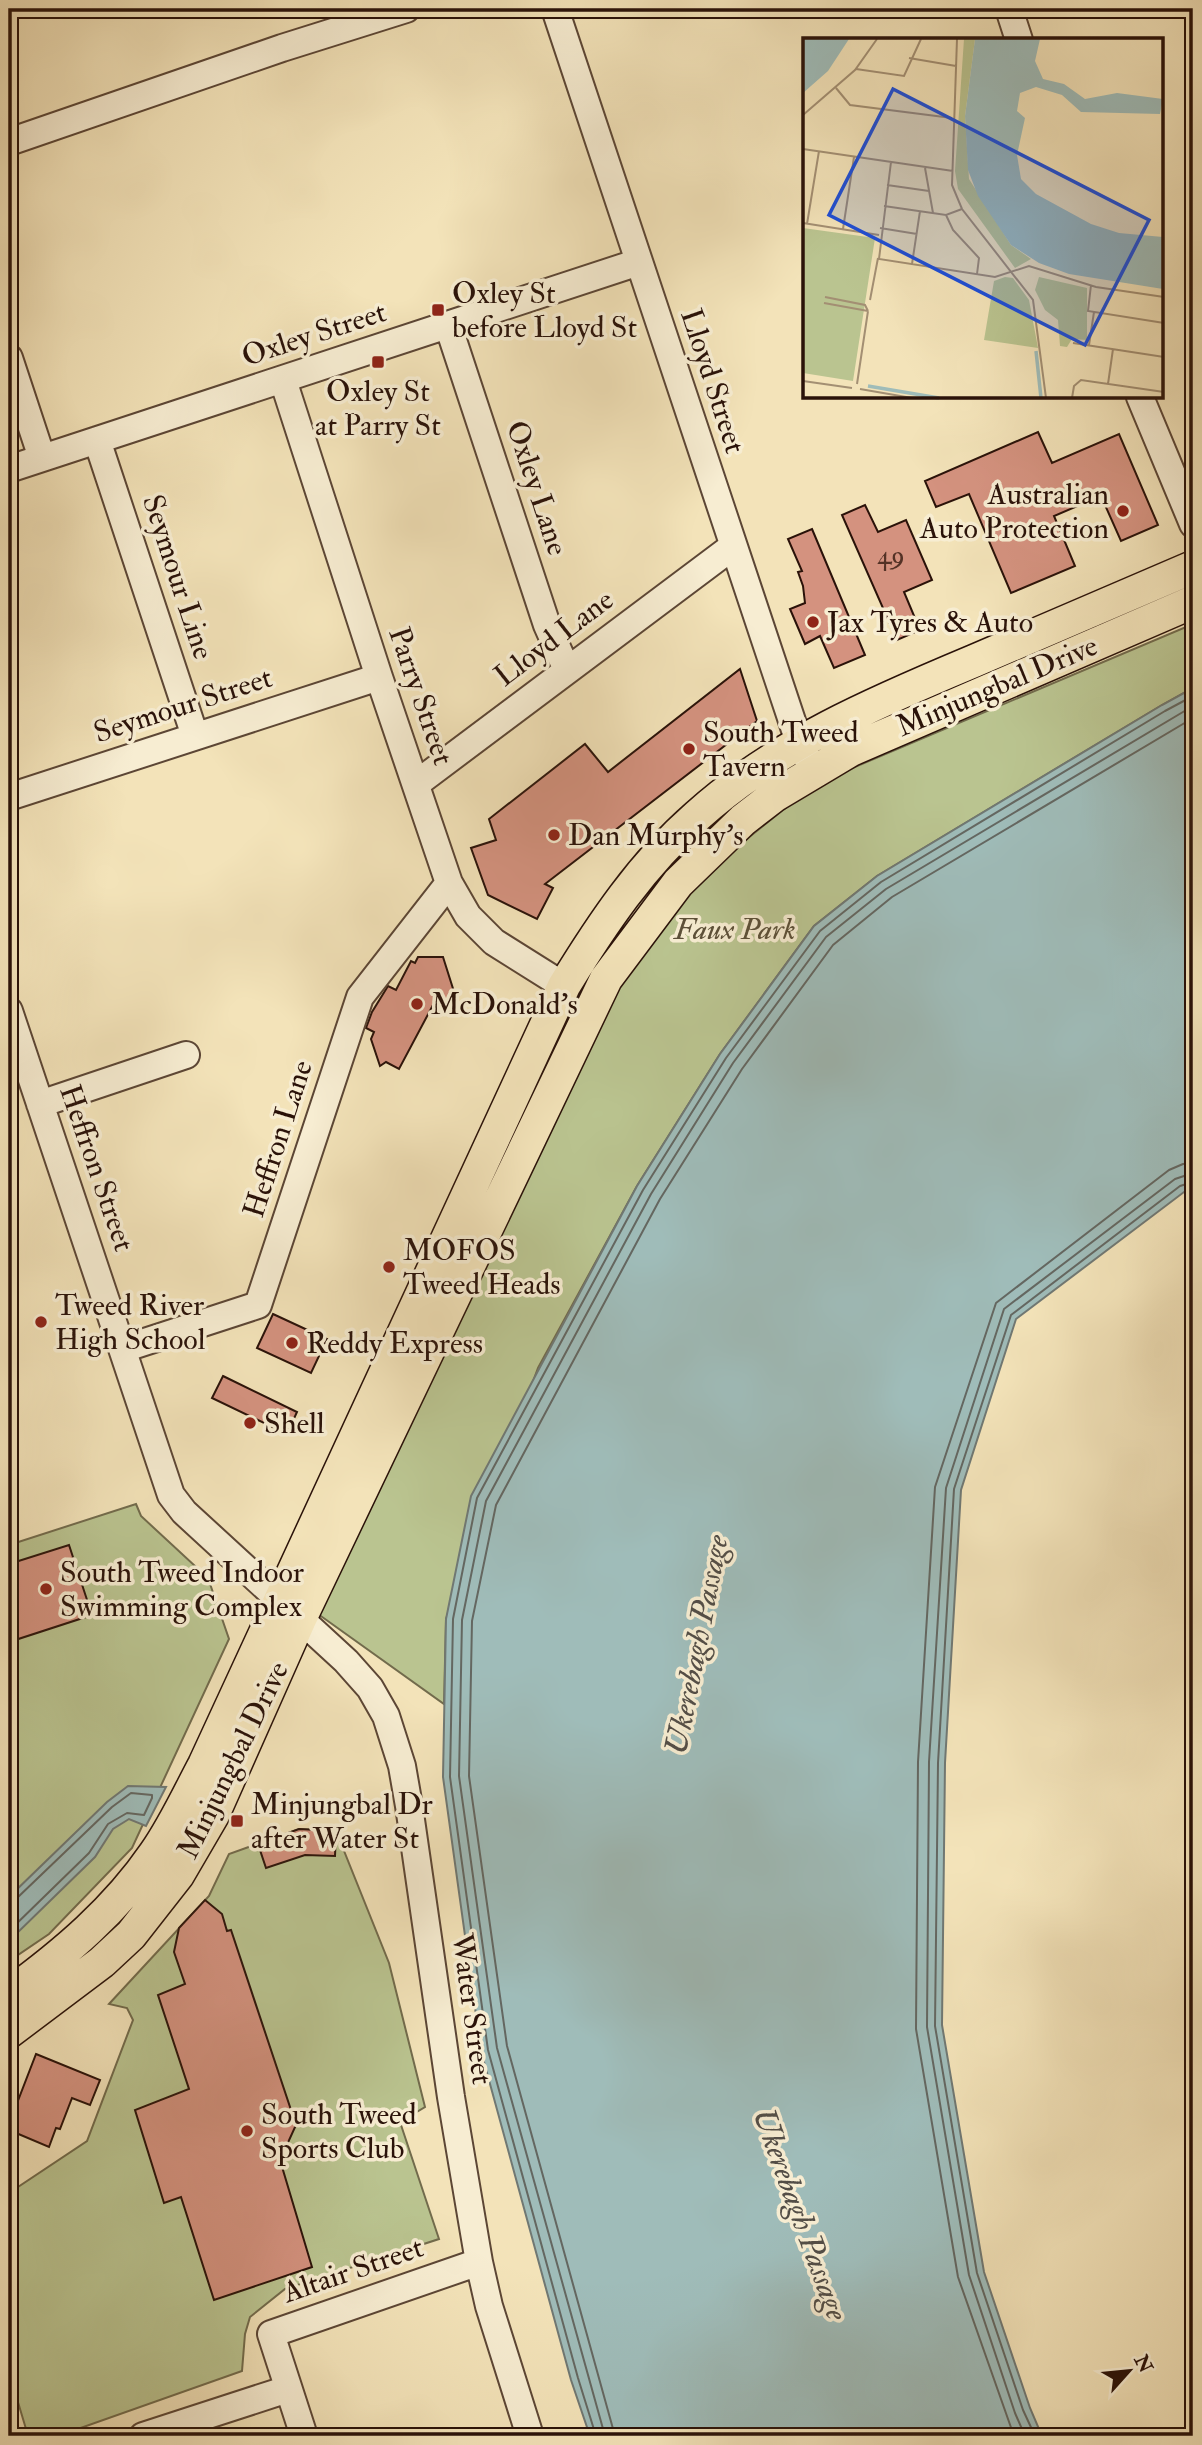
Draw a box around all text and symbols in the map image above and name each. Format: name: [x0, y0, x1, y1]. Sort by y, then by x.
inset map: [803, 38, 1164, 399]
place label: Oxley St before Lloyd St: [452, 275, 637, 346]
street label: Oxley Street: [237, 293, 391, 375]
marker: Oxley St before Lloyd St: [430, 302, 446, 318]
street label: Lloyd Street: [672, 304, 754, 458]
marker: Oxley St at Parry St: [370, 354, 386, 370]
place label: Oxley St at Parry St: [315, 373, 441, 444]
street label: Oxley Lane: [498, 416, 576, 560]
place label: Australian Auto Protection: [919, 476, 1109, 547]
street label: Seymour Line: [134, 490, 222, 664]
marker: Australian Auto Protection: [1115, 503, 1131, 519]
house number: 49: [877, 540, 905, 572]
street label: Lloyd Lane: [487, 581, 621, 695]
place label: Jax Tyres & Auto: [826, 604, 1033, 641]
marker: Jax Tyres & Auto: [805, 614, 821, 630]
street label: Parry Street: [380, 622, 462, 770]
street label: Minjungbal Drive: [891, 627, 1103, 745]
street label: Seymour Street: [89, 659, 277, 751]
place label: South Tweed Tavern: [703, 714, 859, 785]
marker: South Tweed Tavern: [681, 741, 697, 757]
place label: Dan Murphy's: [568, 817, 743, 854]
marker: Dan Murphy's: [546, 827, 562, 843]
park label: Faux Park: [672, 911, 796, 948]
place label: McDonald's: [431, 986, 578, 1023]
marker: McDonald's: [409, 996, 425, 1012]
street label: Heffron Lane: [235, 1056, 321, 1222]
street label: Heffron Street: [51, 1080, 143, 1256]
place label: MOFOS Tweed Heads: [403, 1232, 561, 1303]
marker: MOFOS Tweed Heads: [381, 1259, 397, 1275]
place label: Tweed River High School: [55, 1287, 206, 1358]
marker: Tweed River High School: [33, 1314, 49, 1330]
place label: Reddy Express: [306, 1325, 483, 1362]
marker: Reddy Express: [284, 1335, 300, 1351]
place label: Shell: [264, 1405, 325, 1442]
marker: Shell: [242, 1415, 258, 1431]
water label: Ukerebagh Passage: [656, 1531, 738, 1758]
place label: South Tweed Indoor Swimming Complex: [60, 1554, 304, 1625]
marker: South Tweed Indoor Swimming Complex: [38, 1581, 54, 1597]
street label: Minjungbal Drive: [169, 1655, 297, 1865]
place label: Minjungbal Dr after Water St: [251, 1786, 433, 1857]
marker: Minjungbal Dr after Water St: [229, 1813, 245, 1829]
street label: Water Street: [443, 1930, 501, 2087]
place label: South Tweed Sports Club: [261, 2096, 417, 2167]
water label: Ukerebagh Passage: [743, 2102, 857, 2326]
marker: South Tweed Sports Club: [239, 2123, 255, 2139]
street label: Altair Street: [277, 2229, 428, 2312]
north arrow: [1094, 2336, 1164, 2406]
text: N: [1128, 2350, 1158, 2378]

